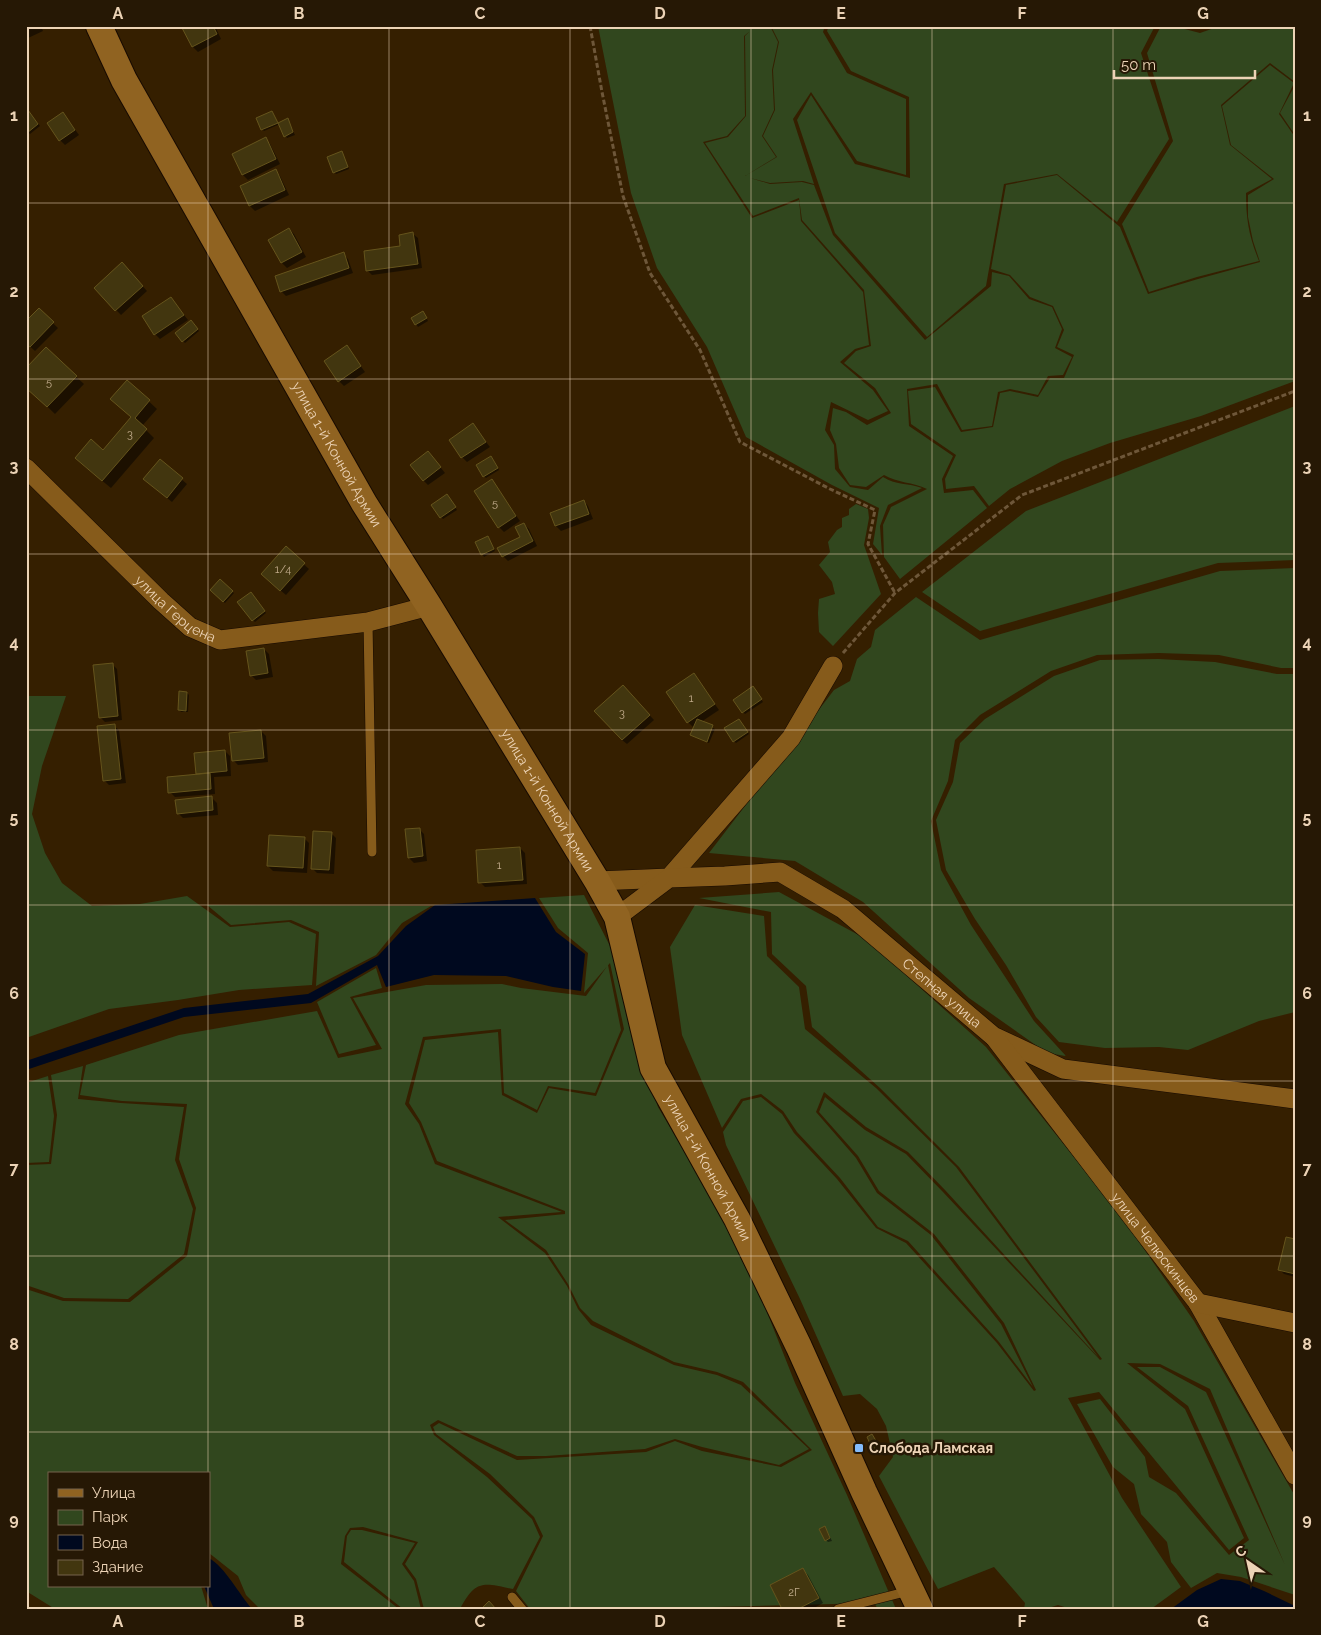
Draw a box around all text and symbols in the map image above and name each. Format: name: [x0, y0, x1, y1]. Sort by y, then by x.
text: A: [113, 4, 124, 23]
text: B: [294, 4, 305, 23]
text: C: [475, 4, 486, 23]
text: D: [654, 4, 666, 23]
text: E: [836, 4, 846, 23]
text: F: [1017, 4, 1027, 23]
text: G: [1197, 4, 1209, 23]
scale bar: [1114, 48, 1255, 80]
text: 50 m: [1121, 56, 1156, 74]
text: 1: [10, 106, 18, 125]
text: 1: [1303, 106, 1311, 125]
text: 2: [9, 282, 19, 301]
text: 2: [1302, 282, 1312, 301]
house number: 5: [46, 376, 52, 389]
street label: улица 1-й Конной Армии: [289, 379, 385, 530]
house number: 3: [127, 428, 133, 441]
text: 3: [10, 457, 19, 476]
text: 3: [1303, 457, 1312, 476]
house number: 5: [492, 497, 498, 510]
house number: 1/4: [275, 563, 291, 576]
street label: улица Герцена: [132, 572, 218, 645]
text: 4: [9, 633, 19, 652]
text: 4: [1302, 633, 1312, 652]
house number: 1: [689, 692, 694, 705]
house number: 3: [619, 707, 625, 720]
street label: улица 1-й Конной Армии: [498, 725, 598, 875]
text: 5: [10, 808, 19, 827]
text: 5: [1303, 808, 1312, 827]
house number: 1: [497, 858, 501, 872]
street label: Степная улица: [899, 955, 985, 1031]
text: 6: [9, 984, 19, 1003]
text: 6: [1302, 984, 1312, 1003]
street label: улица 1-й Конной Армии: [661, 1092, 754, 1243]
text: 7: [10, 1159, 19, 1178]
text: 7: [1303, 1159, 1312, 1178]
street label: улица Челюскинцев: [1108, 1189, 1203, 1306]
text: 8: [9, 1335, 19, 1354]
text: 8: [1302, 1335, 1312, 1354]
place label: Слобода Ламская: [869, 1440, 993, 1456]
marker: Слобода Ламская: [853, 1442, 865, 1454]
legend: [48, 1472, 210, 1588]
text: Улица: [92, 1484, 136, 1502]
text: Парк: [92, 1508, 128, 1526]
text: 9: [9, 1510, 19, 1529]
text: 9: [1302, 1510, 1312, 1529]
text: Вода: [92, 1534, 128, 1552]
north arrow: [1224, 1538, 1274, 1588]
text: С: [1232, 1542, 1250, 1561]
text: Здание: [92, 1558, 144, 1576]
house number: 2Г: [788, 1586, 800, 1599]
text: A: [113, 1612, 124, 1631]
text: B: [294, 1612, 305, 1631]
text: C: [475, 1612, 486, 1631]
text: D: [654, 1612, 666, 1631]
text: E: [836, 1612, 846, 1631]
text: F: [1017, 1612, 1027, 1631]
text: G: [1197, 1612, 1209, 1631]

